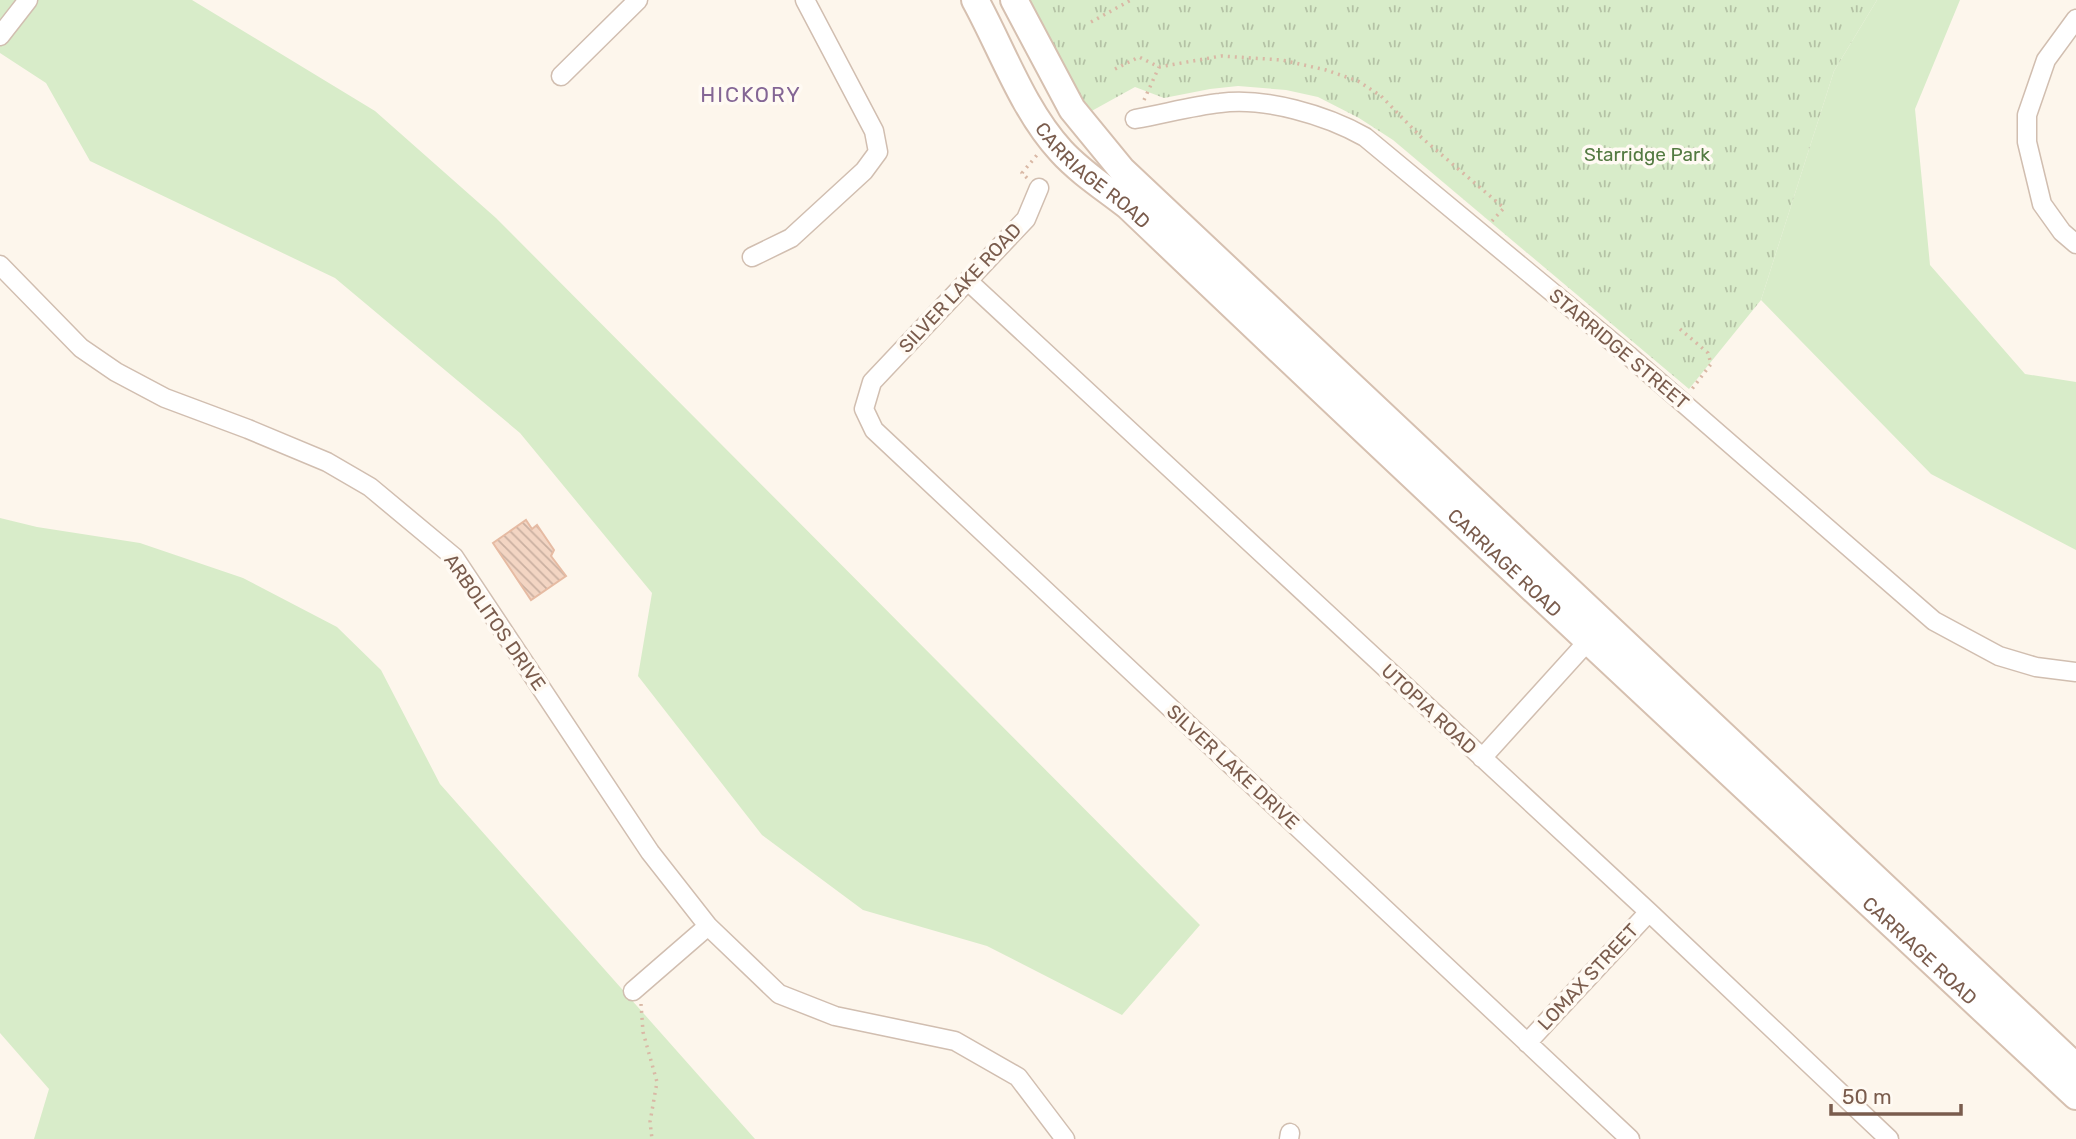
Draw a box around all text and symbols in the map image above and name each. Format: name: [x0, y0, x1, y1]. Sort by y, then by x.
district label: HICKORY: [700, 82, 802, 107]
street label: CARRIAGE ROAD: [1030, 117, 1155, 233]
park label: Starridge Park: [1584, 143, 1710, 166]
street label: SILVER LAKE ROAD: [894, 218, 1026, 358]
street label: STARRIDGE STREET: [1544, 284, 1694, 414]
street label: CARRIAGE ROAD: [1443, 504, 1567, 622]
street label: ARBOLITOS DRIVE: [439, 549, 551, 695]
street label: UTOPIA ROAD: [1377, 659, 1481, 759]
street label: SILVER LAKE DRIVE: [1162, 700, 1304, 834]
street label: CARRIAGE ROAD: [1858, 892, 1982, 1009]
street label: LOMAX STREET: [1533, 919, 1643, 1035]
scale bar: [1831, 1072, 1960, 1116]
text: 50 m: [1842, 1084, 1892, 1109]

